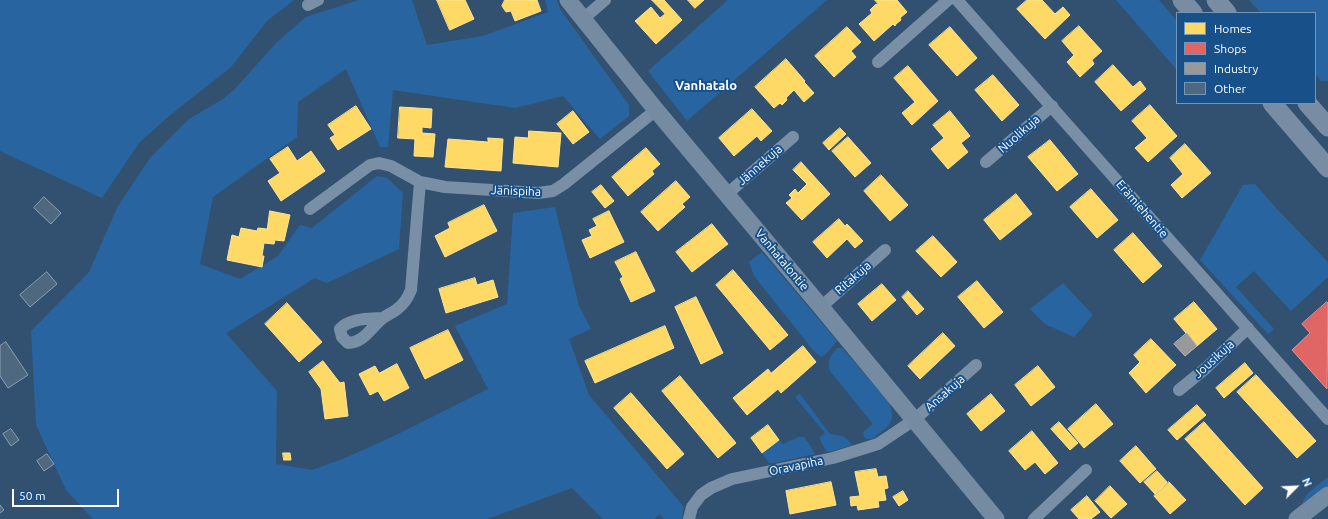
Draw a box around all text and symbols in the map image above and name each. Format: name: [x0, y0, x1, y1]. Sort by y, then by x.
legend: [1176, 12, 1316, 104]
text: Homes: [1214, 22, 1252, 35]
text: Shops: [1214, 42, 1246, 55]
text: Industry: [1214, 62, 1258, 75]
district label: Vanhatalo: [675, 78, 737, 94]
text: Other: [1214, 82, 1246, 95]
street label: Nuolikuja: [995, 112, 1043, 156]
street label: Jännekuja: [735, 142, 785, 188]
street label: Erämiehentie: [1113, 177, 1171, 241]
street label: Jänispiha: [491, 183, 541, 199]
street label: Vanhatalontie: [752, 226, 812, 294]
street label: Ritakuja: [832, 258, 874, 298]
street label: Jousikuja: [1191, 337, 1237, 381]
street label: Ansakuja: [922, 372, 968, 414]
street label: Oravapiha: [768, 453, 824, 479]
north arrow: [1276, 467, 1316, 507]
text: N: [1300, 476, 1314, 488]
scale bar: [14, 481, 121, 507]
text: 50 m: [19, 489, 46, 502]

